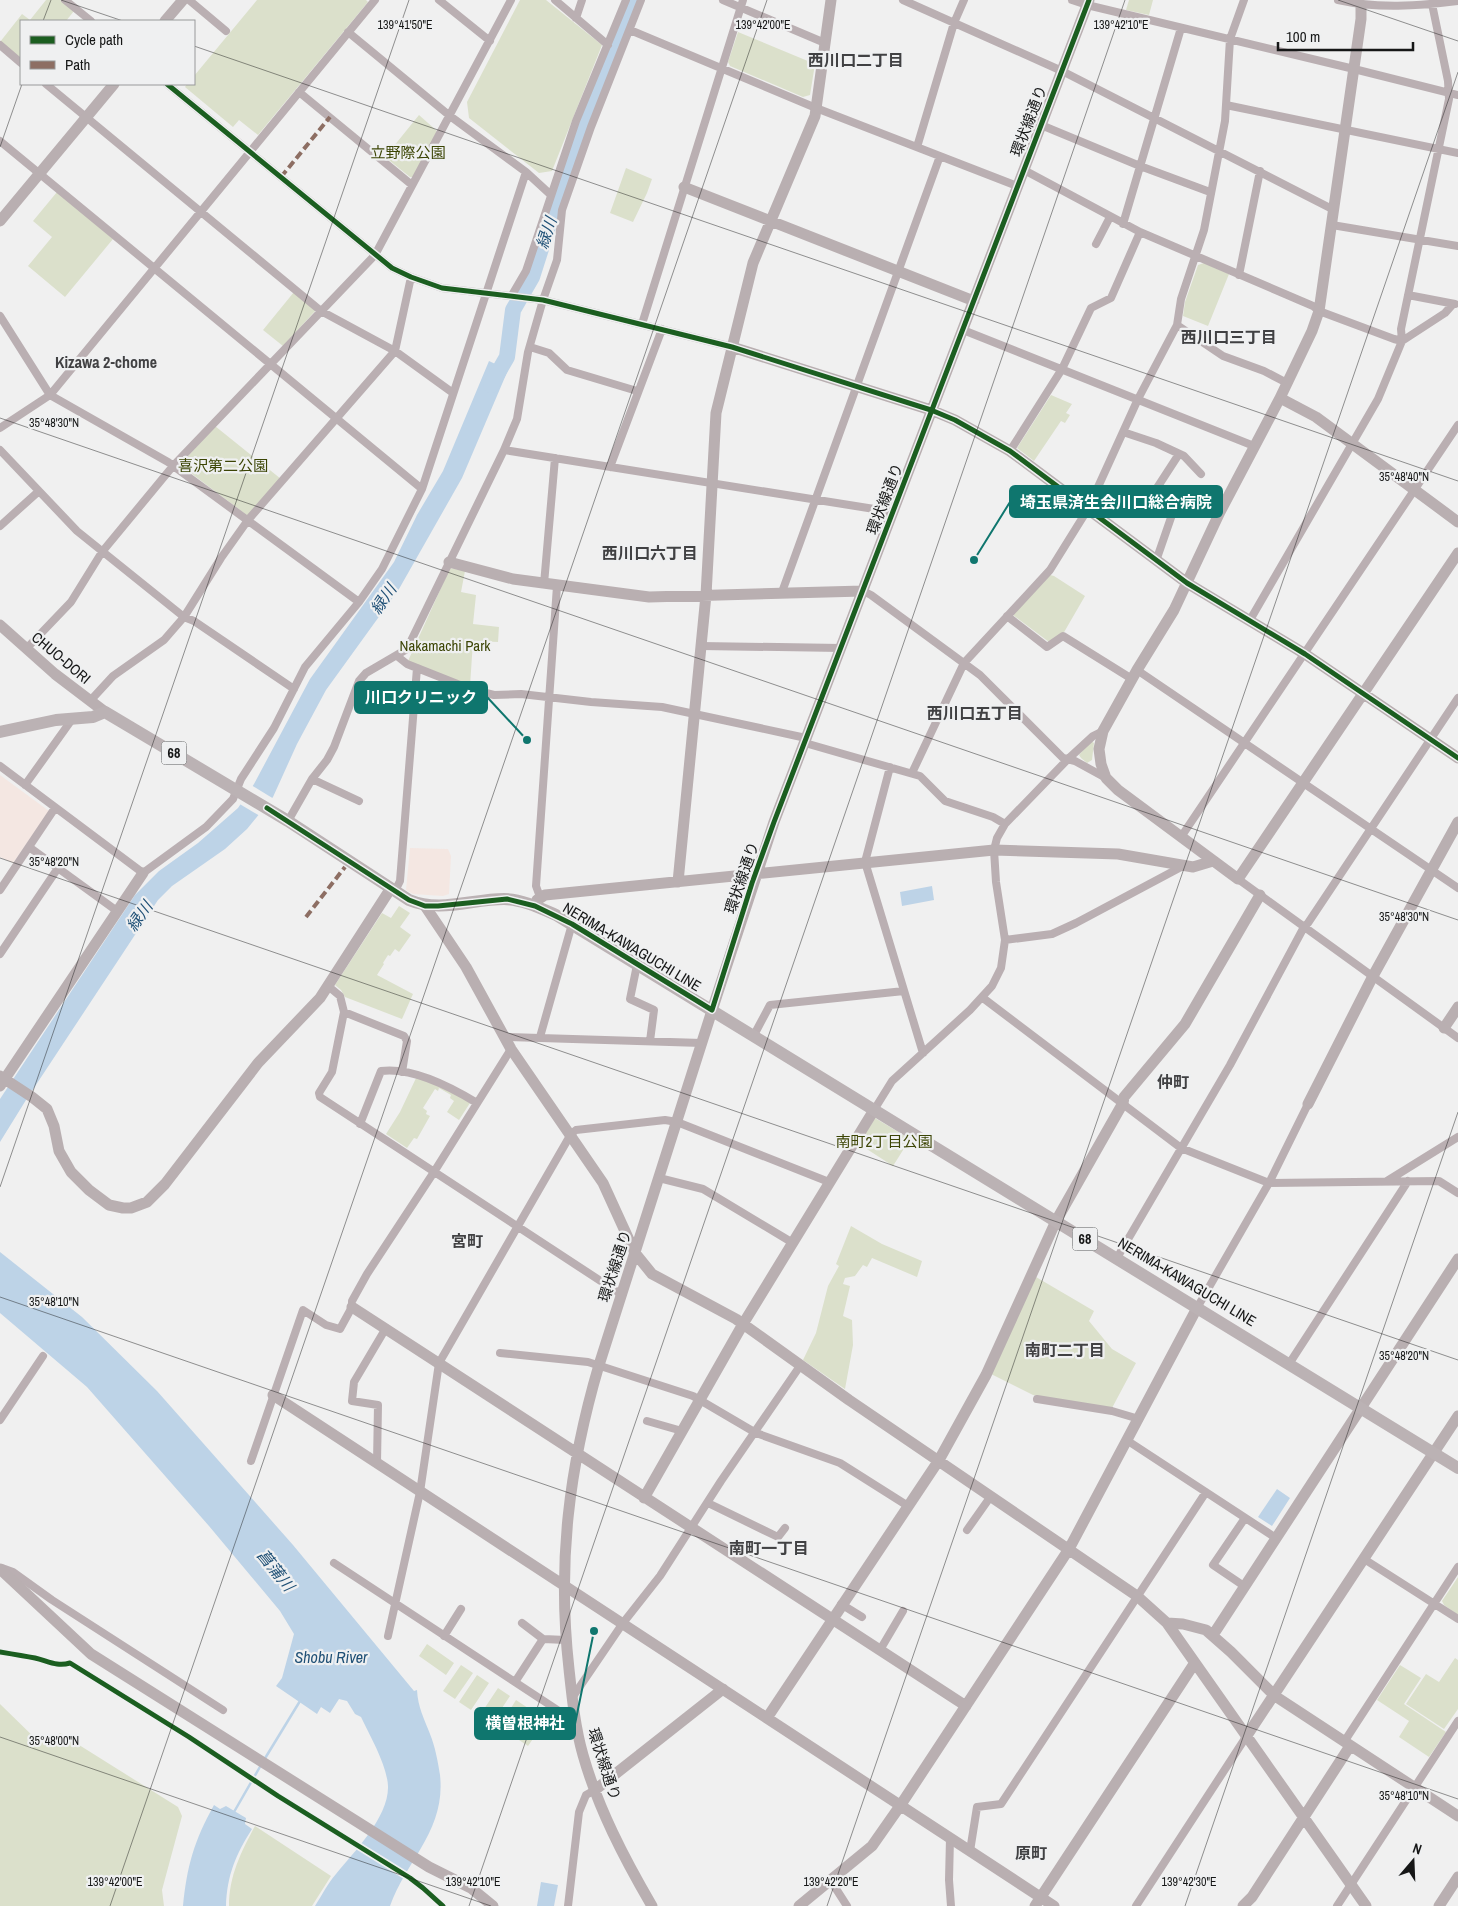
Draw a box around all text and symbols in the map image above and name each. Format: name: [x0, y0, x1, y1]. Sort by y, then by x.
text: 139°41'50"E: [377, 17, 433, 33]
text: 139°42'00"E: [735, 17, 791, 33]
text: 139°42'10"E: [1093, 17, 1149, 33]
legend: [20, 20, 195, 85]
scale bar: [1278, 20, 1413, 52]
text: 100 m: [1286, 26, 1320, 47]
text: Cycle path: [65, 29, 123, 50]
district label: 西川口二丁目: [808, 49, 904, 71]
text: Path: [65, 54, 90, 75]
street label: 環状線通り: [1005, 82, 1052, 160]
park label: 立野際公園: [370, 142, 446, 163]
water label: 緑川: [531, 212, 562, 252]
district label: 西川口三丁目: [1181, 326, 1277, 348]
district label: Kizawa 2-chome: [55, 351, 157, 373]
text: 35°48'30"N: [29, 415, 79, 431]
park label: 喜沢第二公園: [178, 455, 268, 476]
street label: 環状線通り: [861, 460, 908, 538]
text: 35°48'40"N: [1379, 469, 1429, 485]
callout: 埼玉県済生会川口総合病院: [1010, 486, 1222, 517]
text: 埼玉県済生会川口総合病院: [1020, 491, 1212, 513]
district label: 西川口六丁目: [602, 542, 698, 564]
water label: 緑川: [365, 578, 402, 618]
street label: CHUO-DORI: [27, 627, 95, 688]
park label: Nakamachi Park: [400, 635, 491, 656]
callout: 川口クリニック: [355, 682, 487, 713]
text: 川口クリニック: [365, 686, 477, 708]
district label: 西川口五丁目: [927, 702, 1023, 724]
road number: 68: [162, 741, 186, 764]
street label: 環状線通り: [719, 839, 764, 917]
text: 35°48'20"N: [29, 854, 79, 870]
water label: 緑川: [121, 895, 158, 935]
street label: NERIMA-KAWAGUCHI LINE: [559, 897, 705, 996]
text: 35°48'30"N: [1379, 909, 1429, 925]
district label: 仲町: [1157, 1071, 1189, 1093]
park label: 南町2丁目公園: [836, 1131, 932, 1152]
street label: 環状線通り: [593, 1227, 636, 1305]
road number: 68: [1072, 1228, 1098, 1250]
district label: 宮町: [451, 1230, 483, 1252]
street label: NERIMA-KAWAGUCHI LINE: [1114, 1232, 1260, 1331]
text: 35°48'10"N: [29, 1294, 79, 1310]
district label: 南町二丁目: [1025, 1339, 1105, 1361]
text: 35°48'20"N: [1379, 1348, 1429, 1364]
district label: 南町一丁目: [729, 1537, 809, 1559]
water label: 菖蒲川: [252, 1544, 301, 1597]
water label: Shobu River: [295, 1646, 368, 1668]
callout: 横曽根神社: [475, 1708, 575, 1739]
text: 横曽根神社: [485, 1712, 565, 1734]
street label: 環状線通り: [583, 1725, 626, 1803]
text: 35°48'00"N: [29, 1733, 79, 1749]
text: 35°48'10"N: [1379, 1788, 1429, 1804]
north arrow: [1388, 1836, 1438, 1886]
text: N: [1410, 1839, 1424, 1859]
district label: 原町: [1015, 1842, 1047, 1864]
text: 139°42'00"E: [87, 1874, 143, 1890]
text: 139°42'10"E: [445, 1874, 501, 1890]
text: 139°42'20"E: [803, 1874, 859, 1890]
text: 139°42'30"E: [1161, 1874, 1217, 1890]

